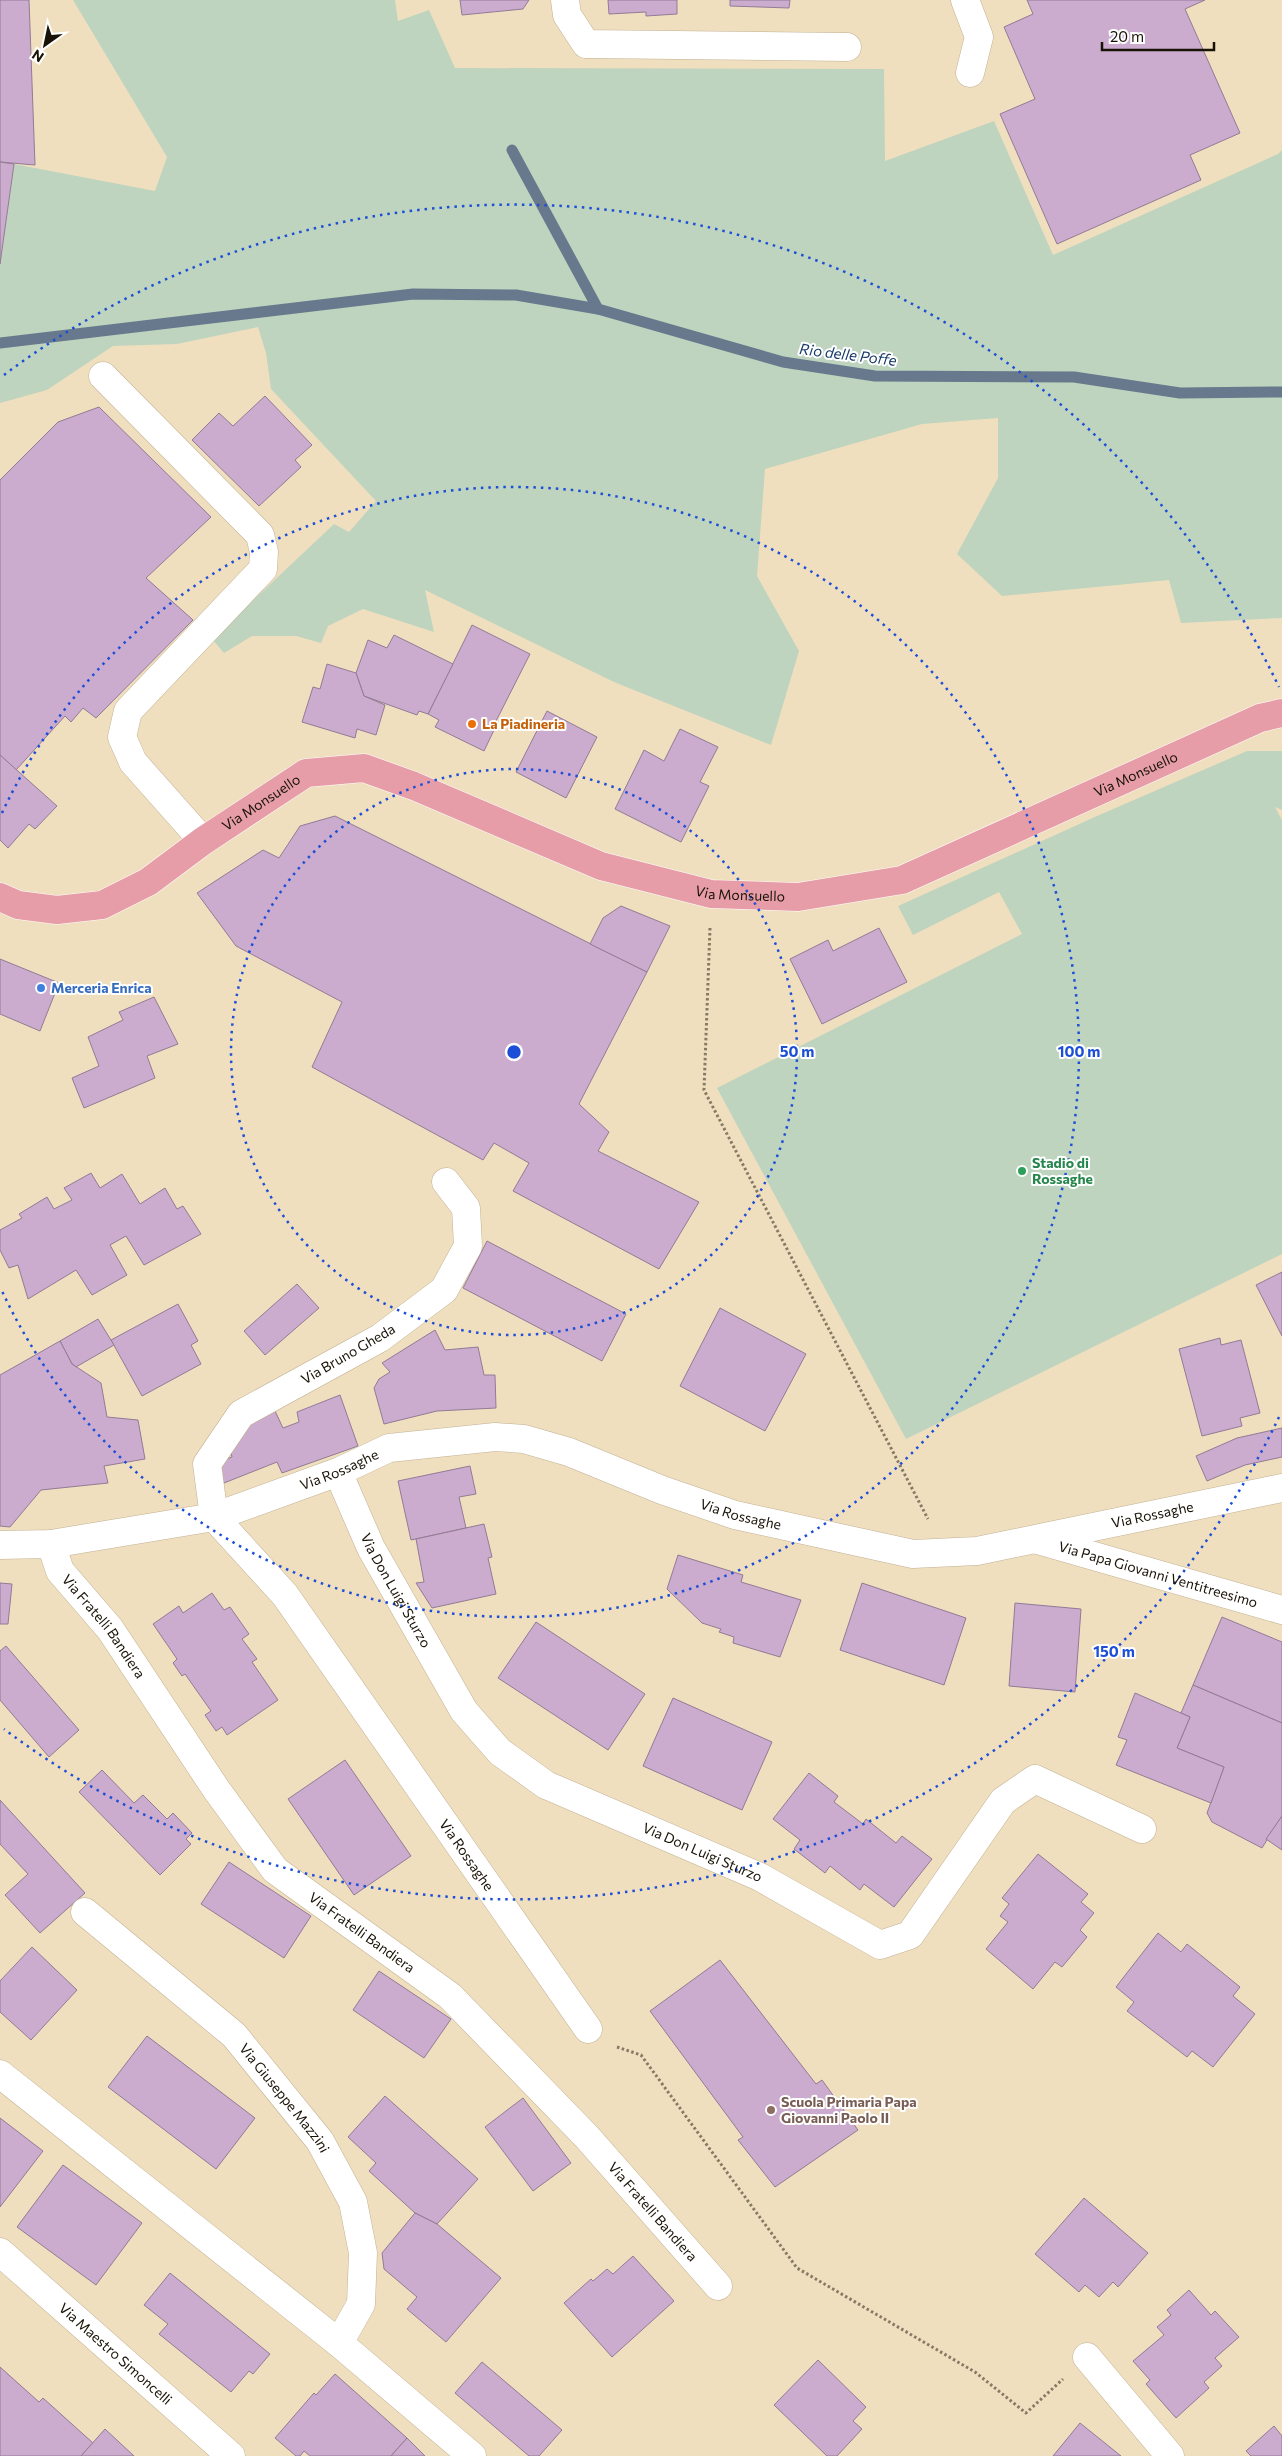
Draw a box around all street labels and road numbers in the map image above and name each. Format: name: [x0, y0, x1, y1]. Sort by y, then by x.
street label: Via Monsuello: [1091, 747, 1180, 800]
street label: Via Monsuello: [219, 770, 303, 834]
street label: Via Monsuello: [693, 881, 785, 905]
street label: Via Bruno Gheda: [298, 1320, 398, 1387]
street label: Via Rossaghe: [297, 1445, 381, 1493]
street label: Via Rossaghe: [698, 1495, 783, 1533]
street label: Via Rossaghe: [1110, 1498, 1195, 1531]
street label: Via Don Luigi Sturzo: [358, 1531, 435, 1650]
street label: Via Papa Giovanni Ventitreesimo: [1057, 1537, 1260, 1611]
street label: Via Fratelli Bandiera: [59, 1571, 149, 1681]
street label: Via Rossaghe: [436, 1816, 498, 1894]
street label: Via Don Luigi Sturzo: [640, 1819, 765, 1885]
street label: Via Fratelli Bandiera: [306, 1888, 418, 1976]
street label: Via Giuseppe Mazzini: [236, 2040, 334, 2155]
street label: Via Fratelli Bandiera: [605, 2158, 701, 2265]
street label: Via Maestro Simoncelli: [56, 2299, 176, 2408]

